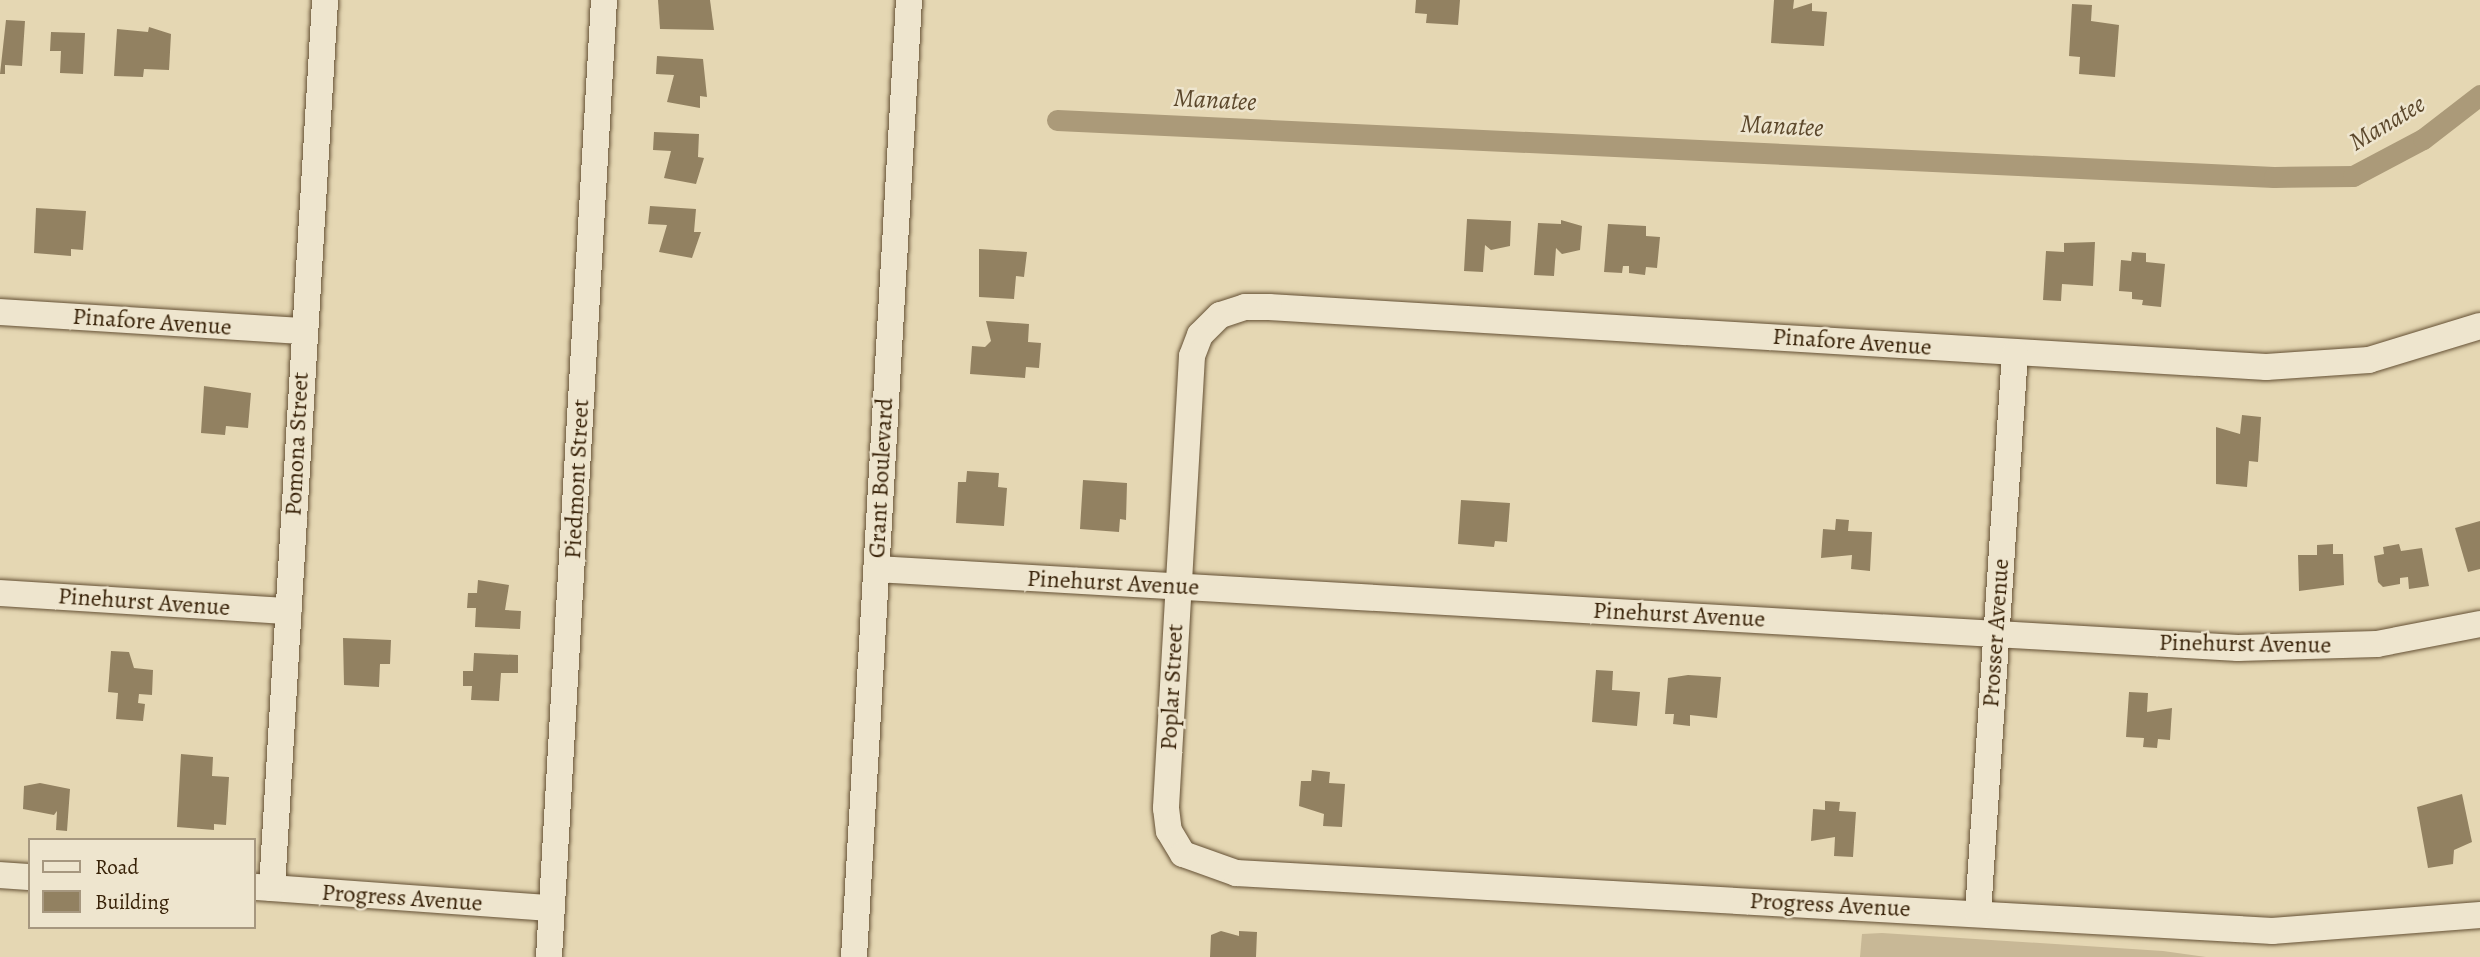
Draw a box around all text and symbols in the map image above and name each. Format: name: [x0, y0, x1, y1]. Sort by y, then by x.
water label: Manatee: [1173, 82, 1257, 118]
water label: Manatee: [2343, 88, 2431, 158]
water label: Manatee: [1740, 108, 1824, 144]
street label: Pinafore Avenue: [71, 302, 233, 342]
street label: Pinafore Avenue: [1771, 322, 1933, 362]
street label: Pomona Street: [279, 371, 315, 517]
street label: Grant Boulevard: [862, 397, 900, 559]
street label: Piedmont Street: [558, 398, 596, 560]
street label: Prosser Avenue: [1976, 558, 2016, 708]
street label: Pinehurst Avenue: [1026, 564, 1200, 602]
street label: Pinehurst Avenue: [57, 582, 231, 622]
street label: Pinehurst Avenue: [1592, 596, 1766, 634]
street label: Poplar Street: [1154, 623, 1190, 751]
street label: Pinehurst Avenue: [2159, 628, 2331, 660]
legend: [28, 838, 256, 929]
text: Road: [95, 853, 139, 881]
street label: Progress Avenue: [321, 878, 483, 918]
street label: Progress Avenue: [1749, 886, 1911, 924]
text: Building: [95, 888, 169, 916]

